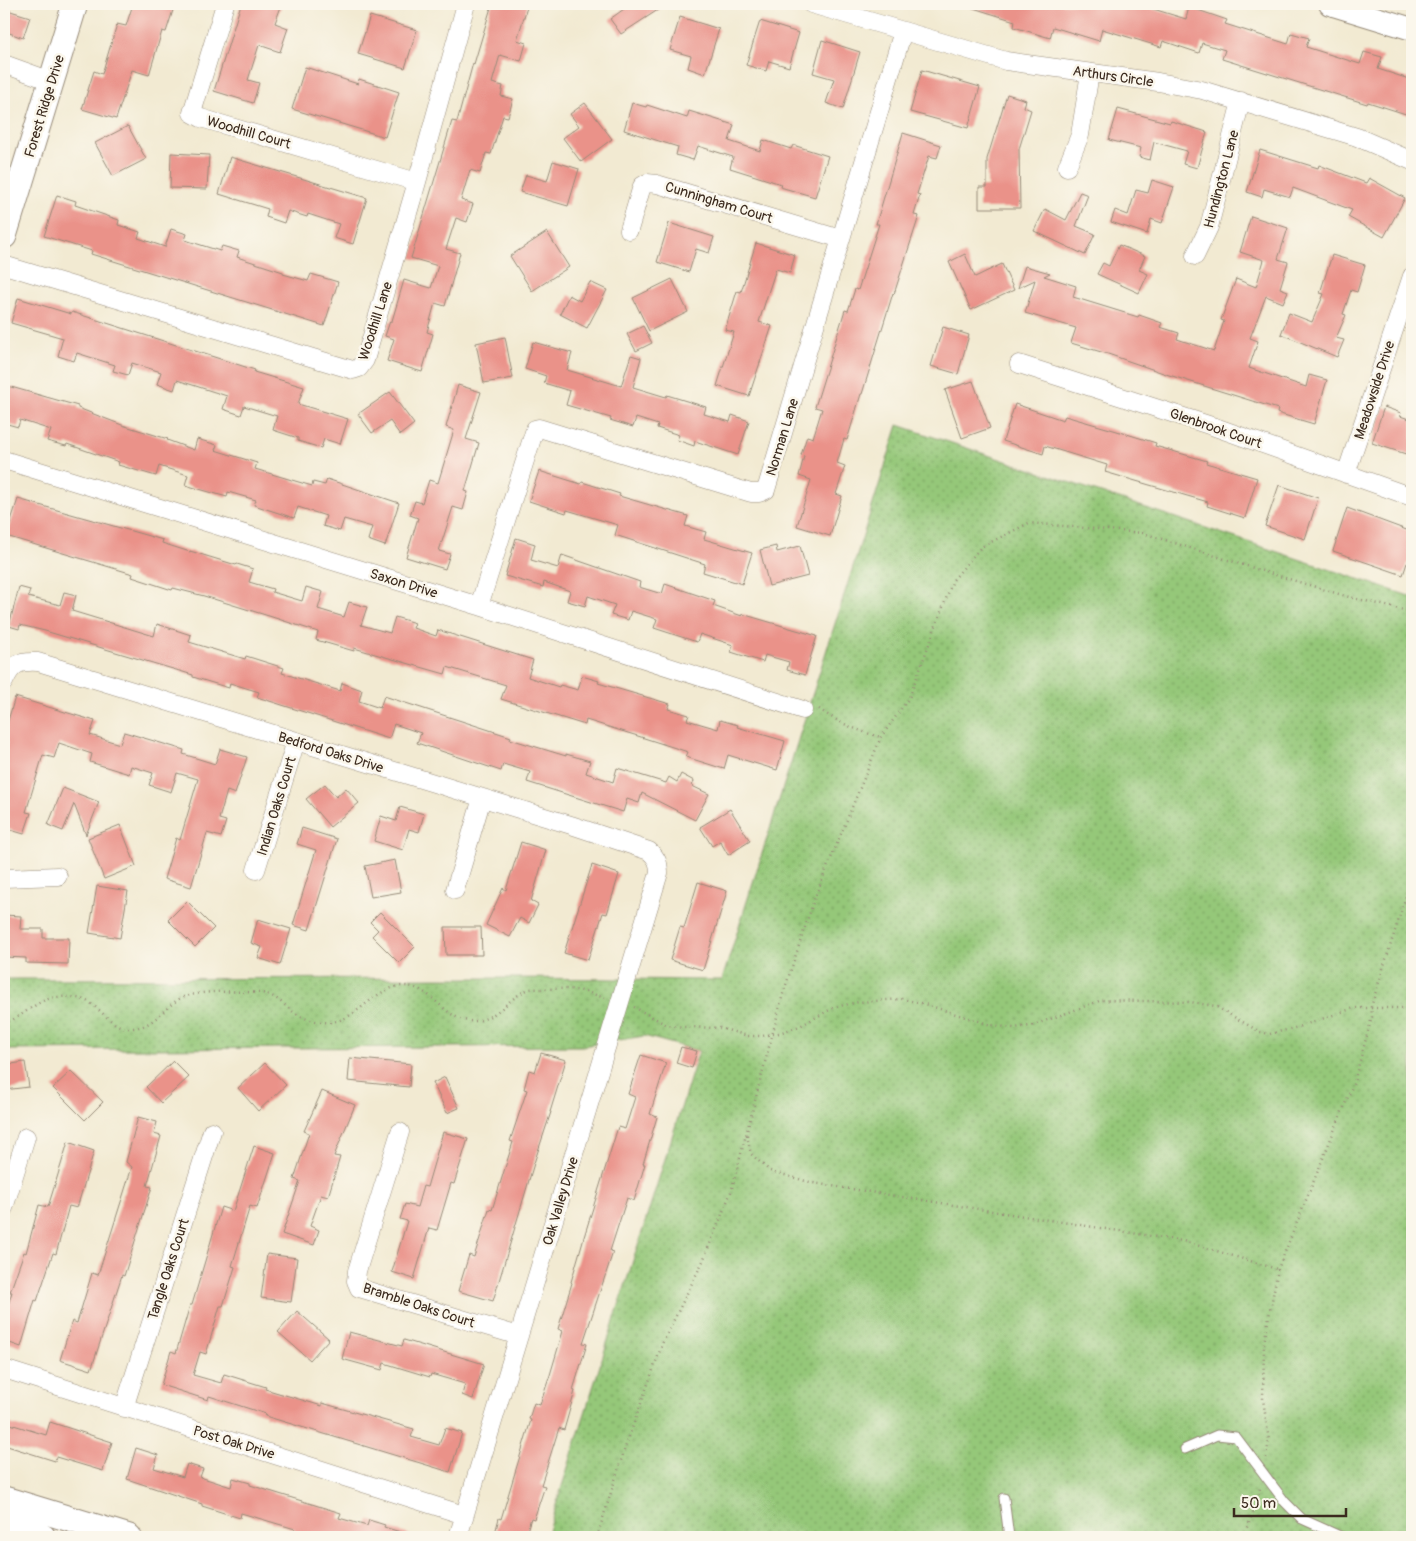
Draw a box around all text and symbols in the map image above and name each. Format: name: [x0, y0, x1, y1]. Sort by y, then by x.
street label: Forest Ridge Drive: [21, 53, 68, 159]
street label: Arthurs Circle: [1072, 62, 1154, 91]
street label: Woodhill Court: [205, 112, 293, 153]
street label: Hundington Lane: [1200, 128, 1243, 230]
street label: Cunningham Court: [663, 178, 775, 227]
street label: Woodhill Lane: [355, 280, 396, 363]
street label: Meadowside Drive: [1351, 339, 1398, 442]
street label: Norman Lane: [763, 396, 802, 478]
street label: Glenbrook Court: [1168, 405, 1264, 452]
street label: Saxon Drive: [368, 565, 440, 602]
street label: Bedford Oaks Drive: [276, 728, 386, 777]
street label: Indian Oaks Court: [253, 754, 300, 858]
street label: Oak Valley Drive: [539, 1155, 582, 1247]
street label: Tangle Oaks Court: [144, 1216, 193, 1322]
street label: Bramble Oaks Court: [361, 1279, 477, 1332]
street label: Post Oak Drive: [191, 1422, 277, 1463]
scale bar: [1234, 1486, 1346, 1518]
text: 50 m: [1241, 1494, 1276, 1513]

